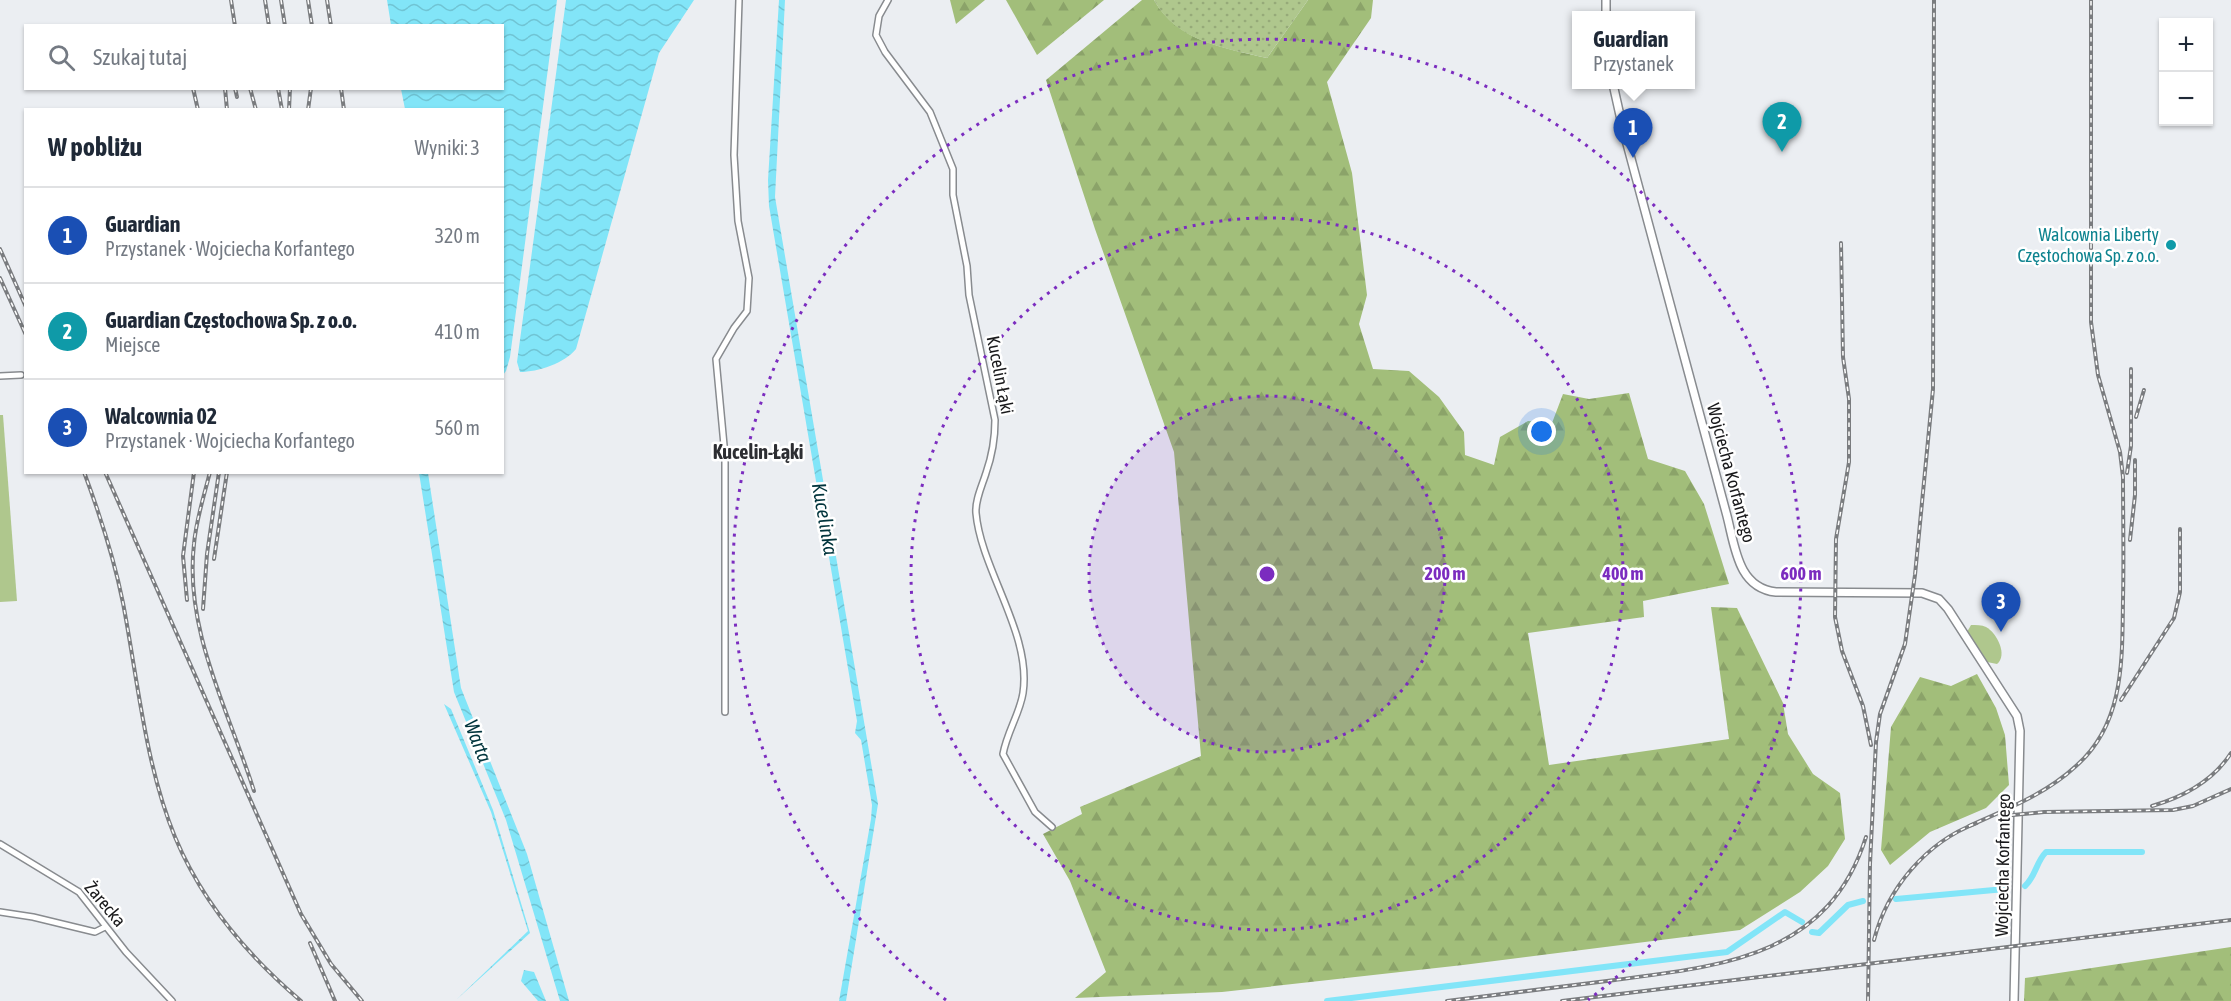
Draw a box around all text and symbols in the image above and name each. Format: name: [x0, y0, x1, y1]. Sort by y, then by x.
popup: [1572, 11, 1695, 89]
map controls: [2159, 18, 2213, 126]
button: +: [2159, 18, 2213, 72]
search box: [24, 24, 504, 90]
text: Guardian: [1593, 26, 1668, 52]
icon: search: [45, 41, 78, 74]
text: Szukaj tutaj: [93, 44, 187, 70]
text: Przystanek: [1593, 52, 1674, 75]
button: −: [2159, 72, 2213, 126]
pin: 2: [1762, 102, 1802, 152]
pin: 1: [1614, 108, 1652, 158]
text: W pobliżu: [48, 132, 142, 162]
text: Wyniki: 3: [414, 136, 480, 159]
text: Guardian: [105, 211, 180, 237]
text: 1: [63, 224, 72, 247]
text: 320 m: [435, 224, 480, 247]
place label: Walcownia Liberty Częstochowa Sp. z o.o.: [2018, 224, 2159, 266]
text: Przystanek · Wojciecha Korfantego: [105, 237, 355, 260]
marker: Walcownia Liberty Częstochowa Sp. z o.o.: [2164, 238, 2178, 252]
text: Guardian Częstochowa Sp. z o.o.: [105, 307, 356, 333]
text: 2: [63, 320, 72, 343]
text: 410 m: [435, 320, 480, 343]
text: Miejsce: [105, 333, 160, 356]
street label: Kucelin Łąki: [983, 334, 1018, 416]
street label: Wojciecha Korfantego: [1703, 401, 1760, 545]
text: Walcownia 02: [105, 403, 217, 429]
text: 3: [63, 416, 72, 439]
text: 560 m: [435, 416, 480, 439]
your location: [1527, 417, 1556, 446]
text: Przystanek · Wojciecha Korfantego: [105, 429, 355, 452]
district label: Kucelin-Łąki: [713, 440, 803, 463]
water label: Kucelinka: [808, 481, 843, 557]
text: 200 m: [1425, 563, 1465, 584]
text: 400 m: [1602, 563, 1643, 584]
text: 600 m: [1781, 563, 1821, 584]
centre of rings: [1257, 564, 1277, 584]
pin: 3: [1982, 582, 2020, 632]
water label: Warta: [460, 716, 497, 765]
street label: Wojciecha Korfantego: [1991, 793, 2014, 937]
street label: Żarecka: [80, 877, 130, 931]

